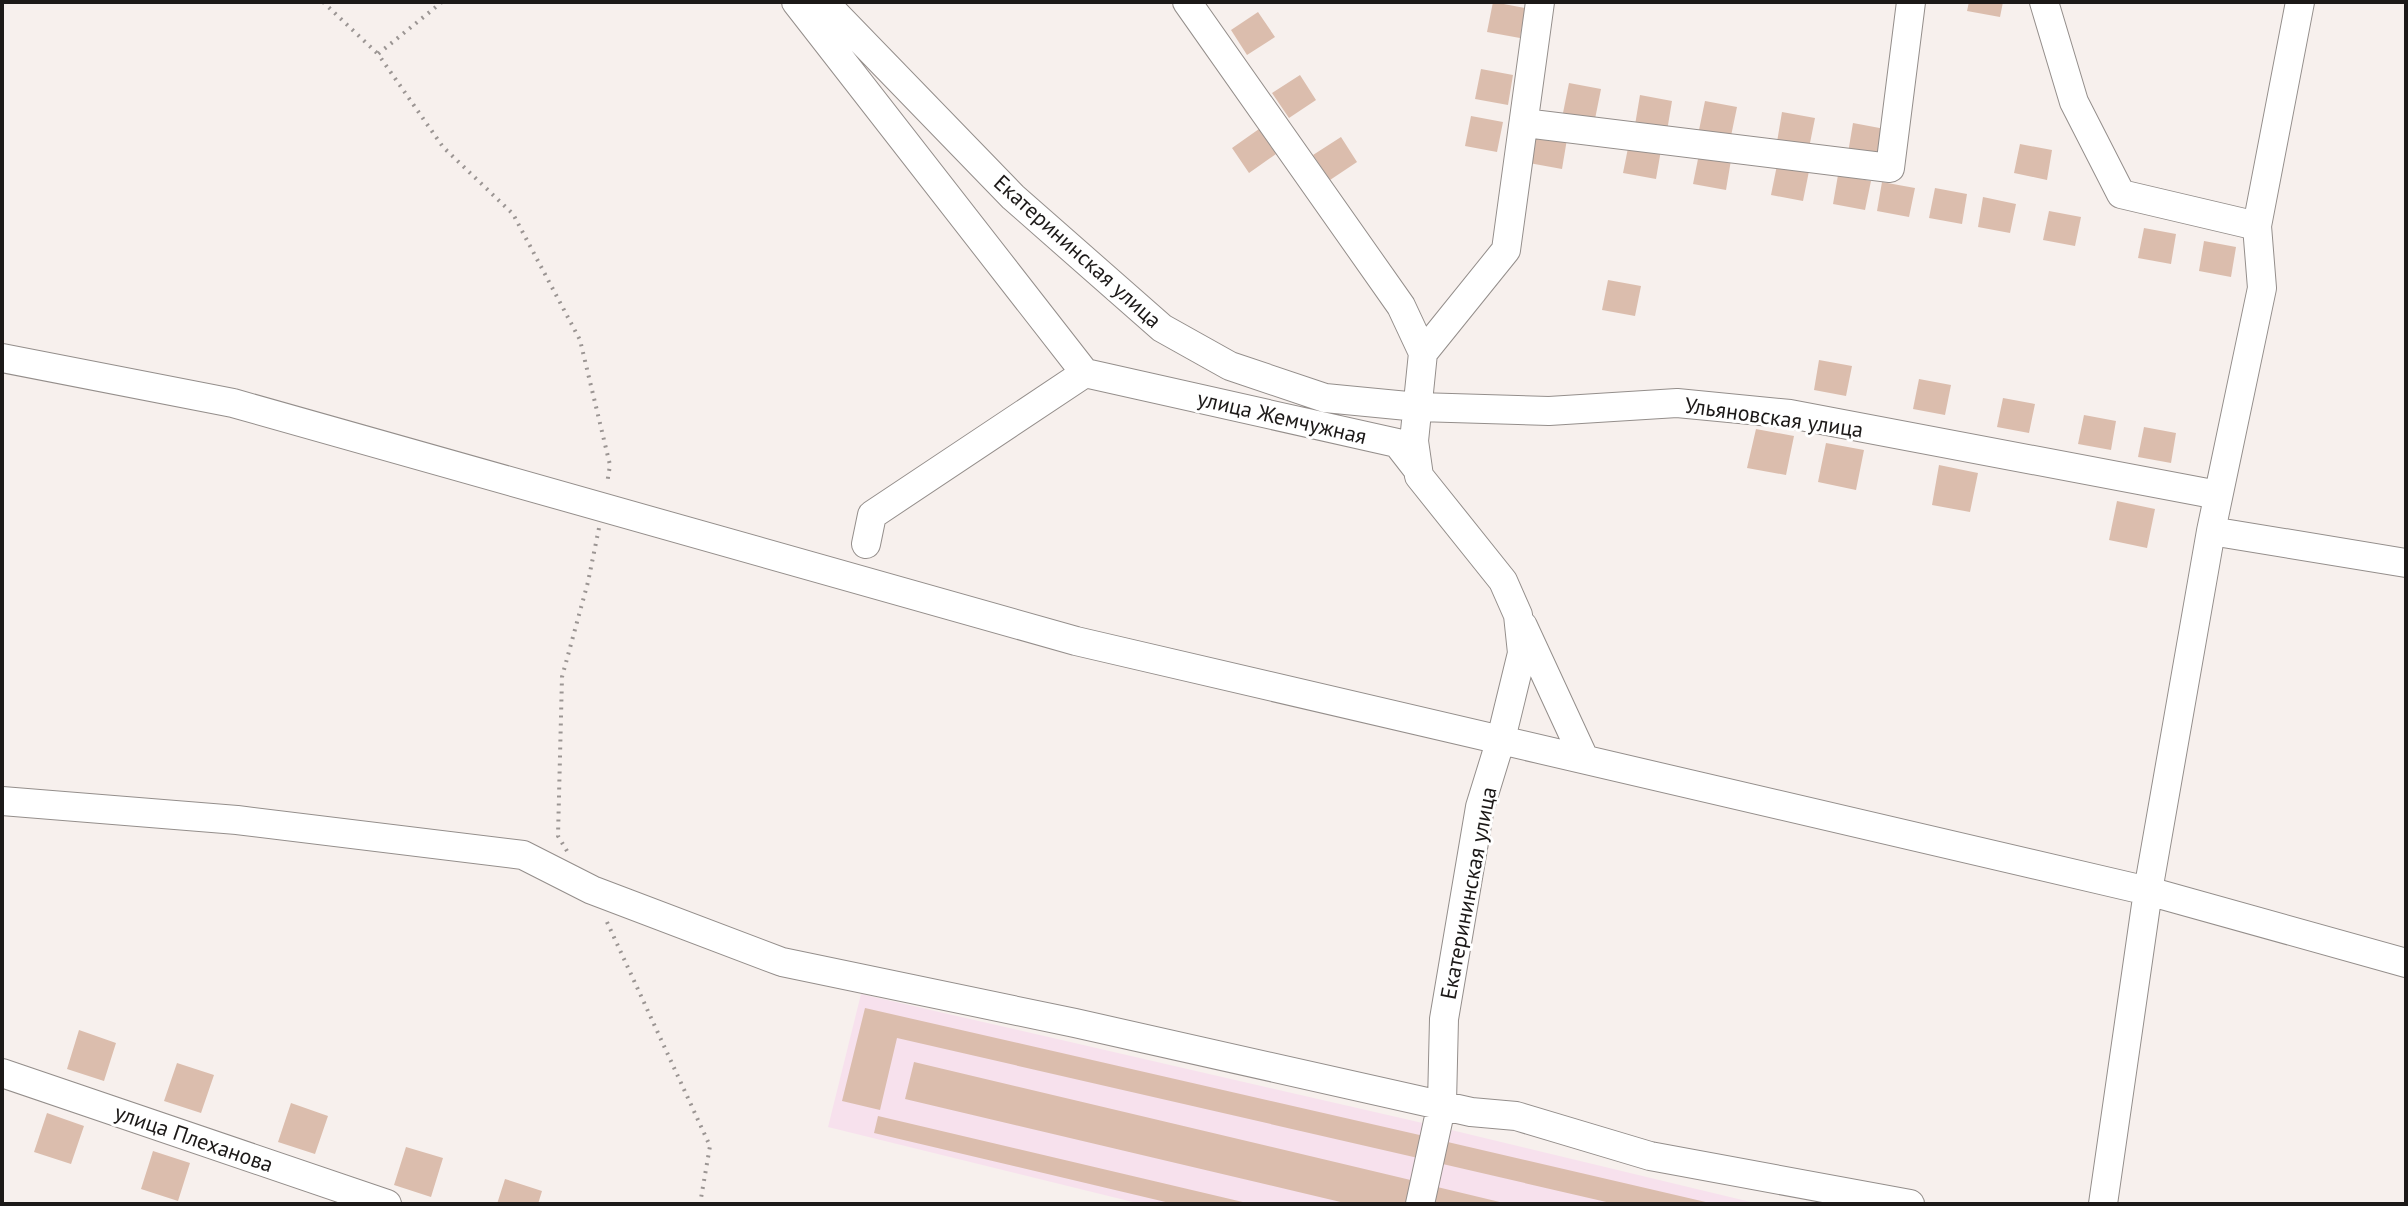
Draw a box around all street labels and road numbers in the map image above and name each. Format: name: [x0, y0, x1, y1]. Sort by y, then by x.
street label: Екатерининская улица: [988, 168, 1168, 334]
street label: улица Жемчужная: [1195, 384, 1369, 450]
street label: Ульяновская улица: [1683, 391, 1865, 443]
street label: Екатерининская улица: [1434, 784, 1502, 1002]
street label: улица Плеханова: [111, 1098, 277, 1178]

